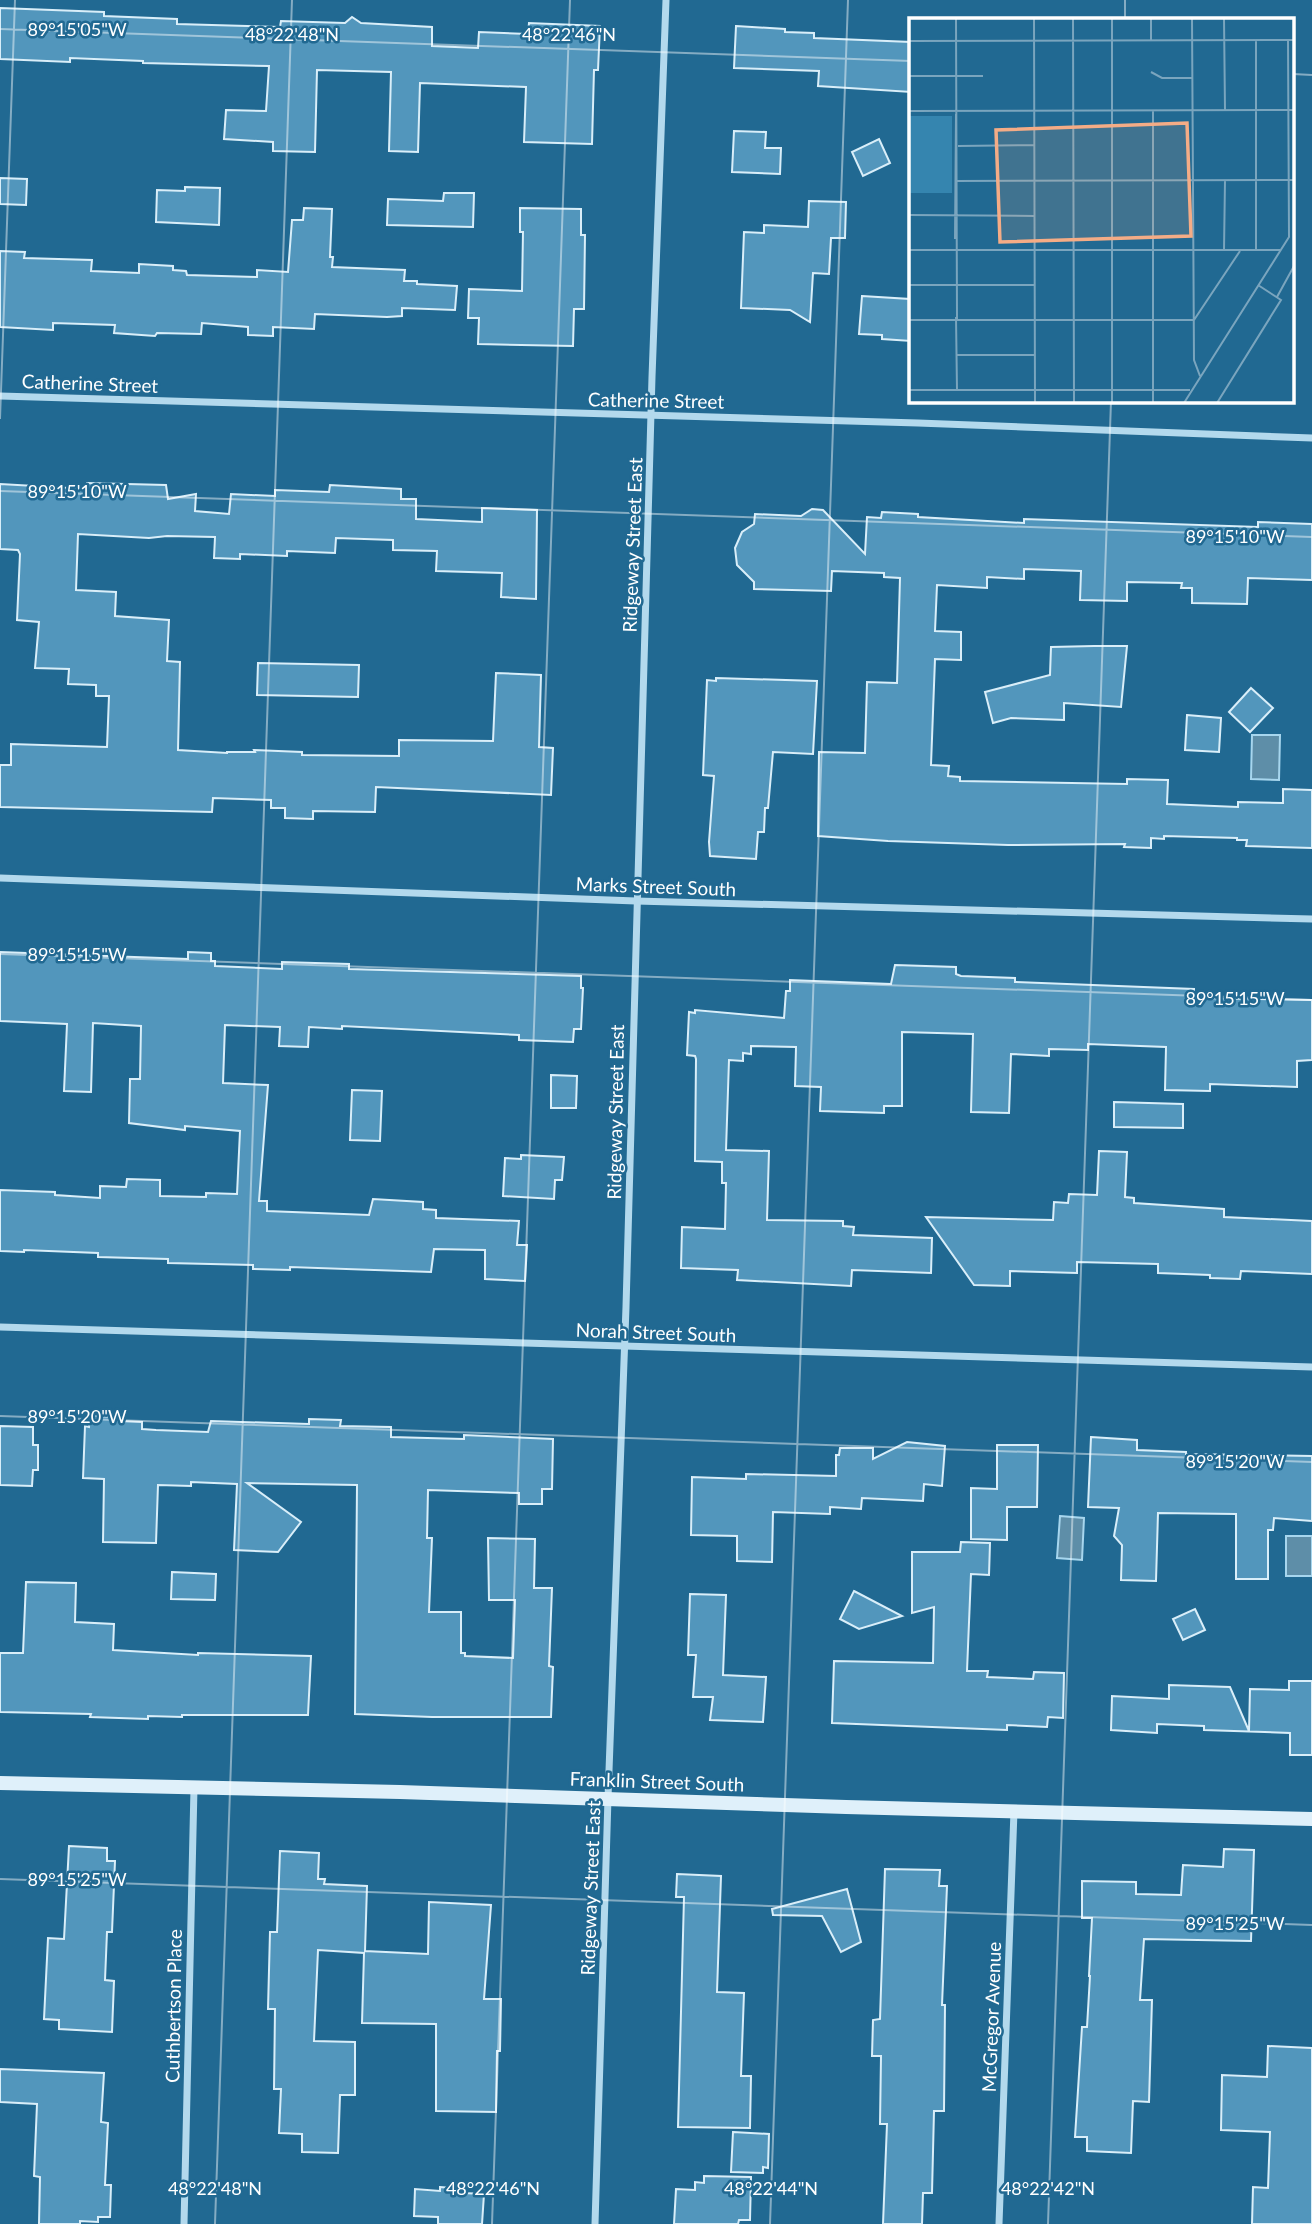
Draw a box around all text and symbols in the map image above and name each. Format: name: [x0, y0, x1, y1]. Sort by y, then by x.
text: 89°15'05"W: [27, 18, 127, 40]
inset map: [909, 18, 1294, 402]
text: 48°22'48"N: [245, 23, 339, 45]
text: 48°22'46"N: [522, 23, 616, 45]
street label: Catherine Street: [21, 369, 159, 397]
street label: Catherine Street: [588, 387, 725, 413]
street label: Ridgeway Street East: [617, 457, 647, 633]
text: 89°15'10"W: [27, 480, 127, 502]
text: 89°15'10"W: [1185, 525, 1285, 547]
street label: Marks Street South: [575, 872, 737, 900]
text: 89°15'15"W: [27, 943, 127, 965]
text: 89°15'15"W: [1185, 987, 1285, 1009]
street label: Ridgeway Street East: [602, 1024, 628, 1200]
street label: Norah Street South: [575, 1318, 737, 1346]
text: 89°15'20"W: [27, 1405, 127, 1427]
text: 89°15'20"W: [1185, 1450, 1285, 1472]
street label: Franklin Street South: [569, 1766, 745, 1796]
street label: Ridgeway Street East: [575, 1800, 605, 1976]
text: 89°15'25"W: [27, 1868, 127, 1890]
text: 89°15'25"W: [1185, 1912, 1285, 1934]
street label: Cuthbertson Place: [160, 1929, 186, 2083]
street label: McGregor Avenue: [977, 1941, 1005, 2093]
text: 48°22'48"N: [168, 2177, 262, 2199]
text: 48°22'46"N: [446, 2177, 540, 2199]
text: 48°22'44"N: [724, 2177, 818, 2199]
text: 48°22'42"N: [1001, 2177, 1095, 2199]

